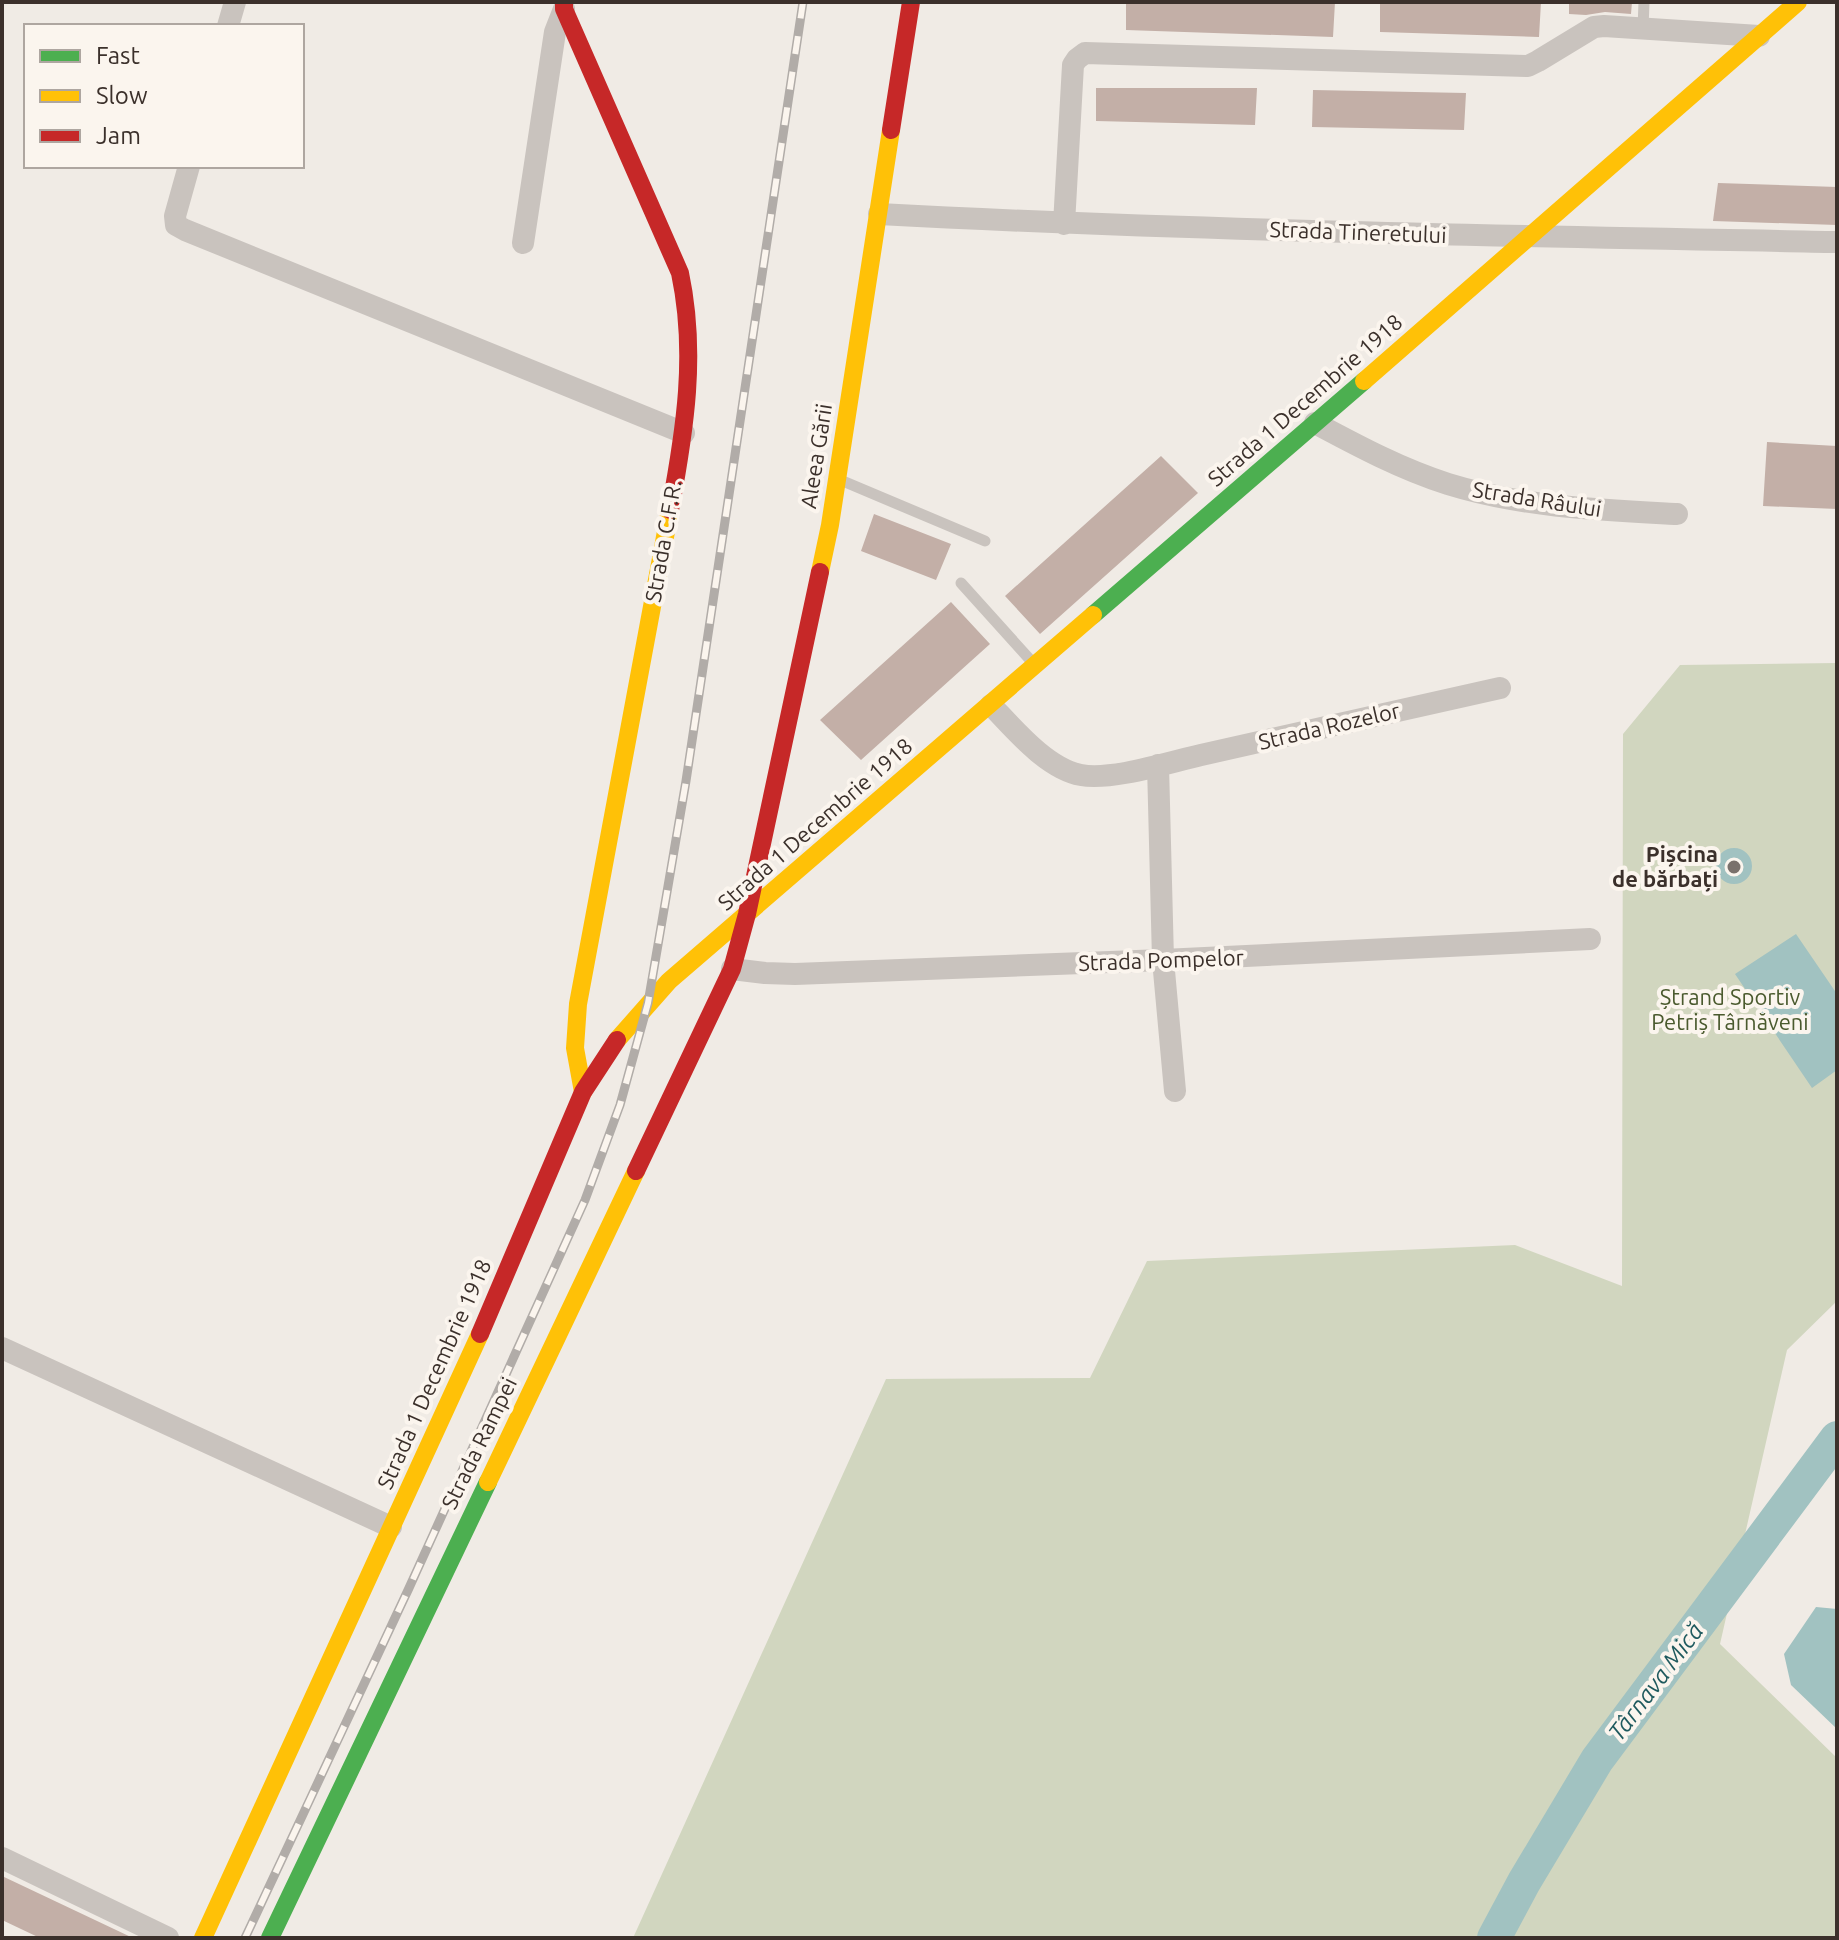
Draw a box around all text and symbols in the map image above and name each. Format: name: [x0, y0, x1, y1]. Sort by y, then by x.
legend: [24, 24, 304, 168]
text: Fast: [96, 42, 140, 69]
text: Slow: [96, 82, 148, 109]
text: Jam: [96, 122, 141, 149]
street label: Strada Tineretului: [1269, 216, 1447, 247]
street label: Strada 1 Decembrie 1918: [1203, 309, 1407, 491]
street label: Aleea Gării: [795, 402, 836, 510]
street label: Strada Râului: [1471, 476, 1603, 521]
street label: Strada C.F.R.: [639, 478, 686, 604]
street label: Strada Rozelor: [1256, 697, 1403, 754]
street label: Strada 1 Decembrie 1918: [713, 733, 917, 915]
place label: Pișcina de bărbați: [1612, 841, 1718, 892]
marker: Pișcina de bărbați: [1725, 858, 1743, 876]
street label: Strada Pompelor: [1078, 944, 1245, 975]
park label: Ștrand Sportiv Petriș Târnăveni: [1651, 984, 1809, 1034]
street label: Strada 1 Decembrie 1918: [372, 1255, 496, 1493]
street label: Strada Rampei: [436, 1373, 521, 1513]
water label: Târnava Mică: [1603, 1618, 1709, 1746]

